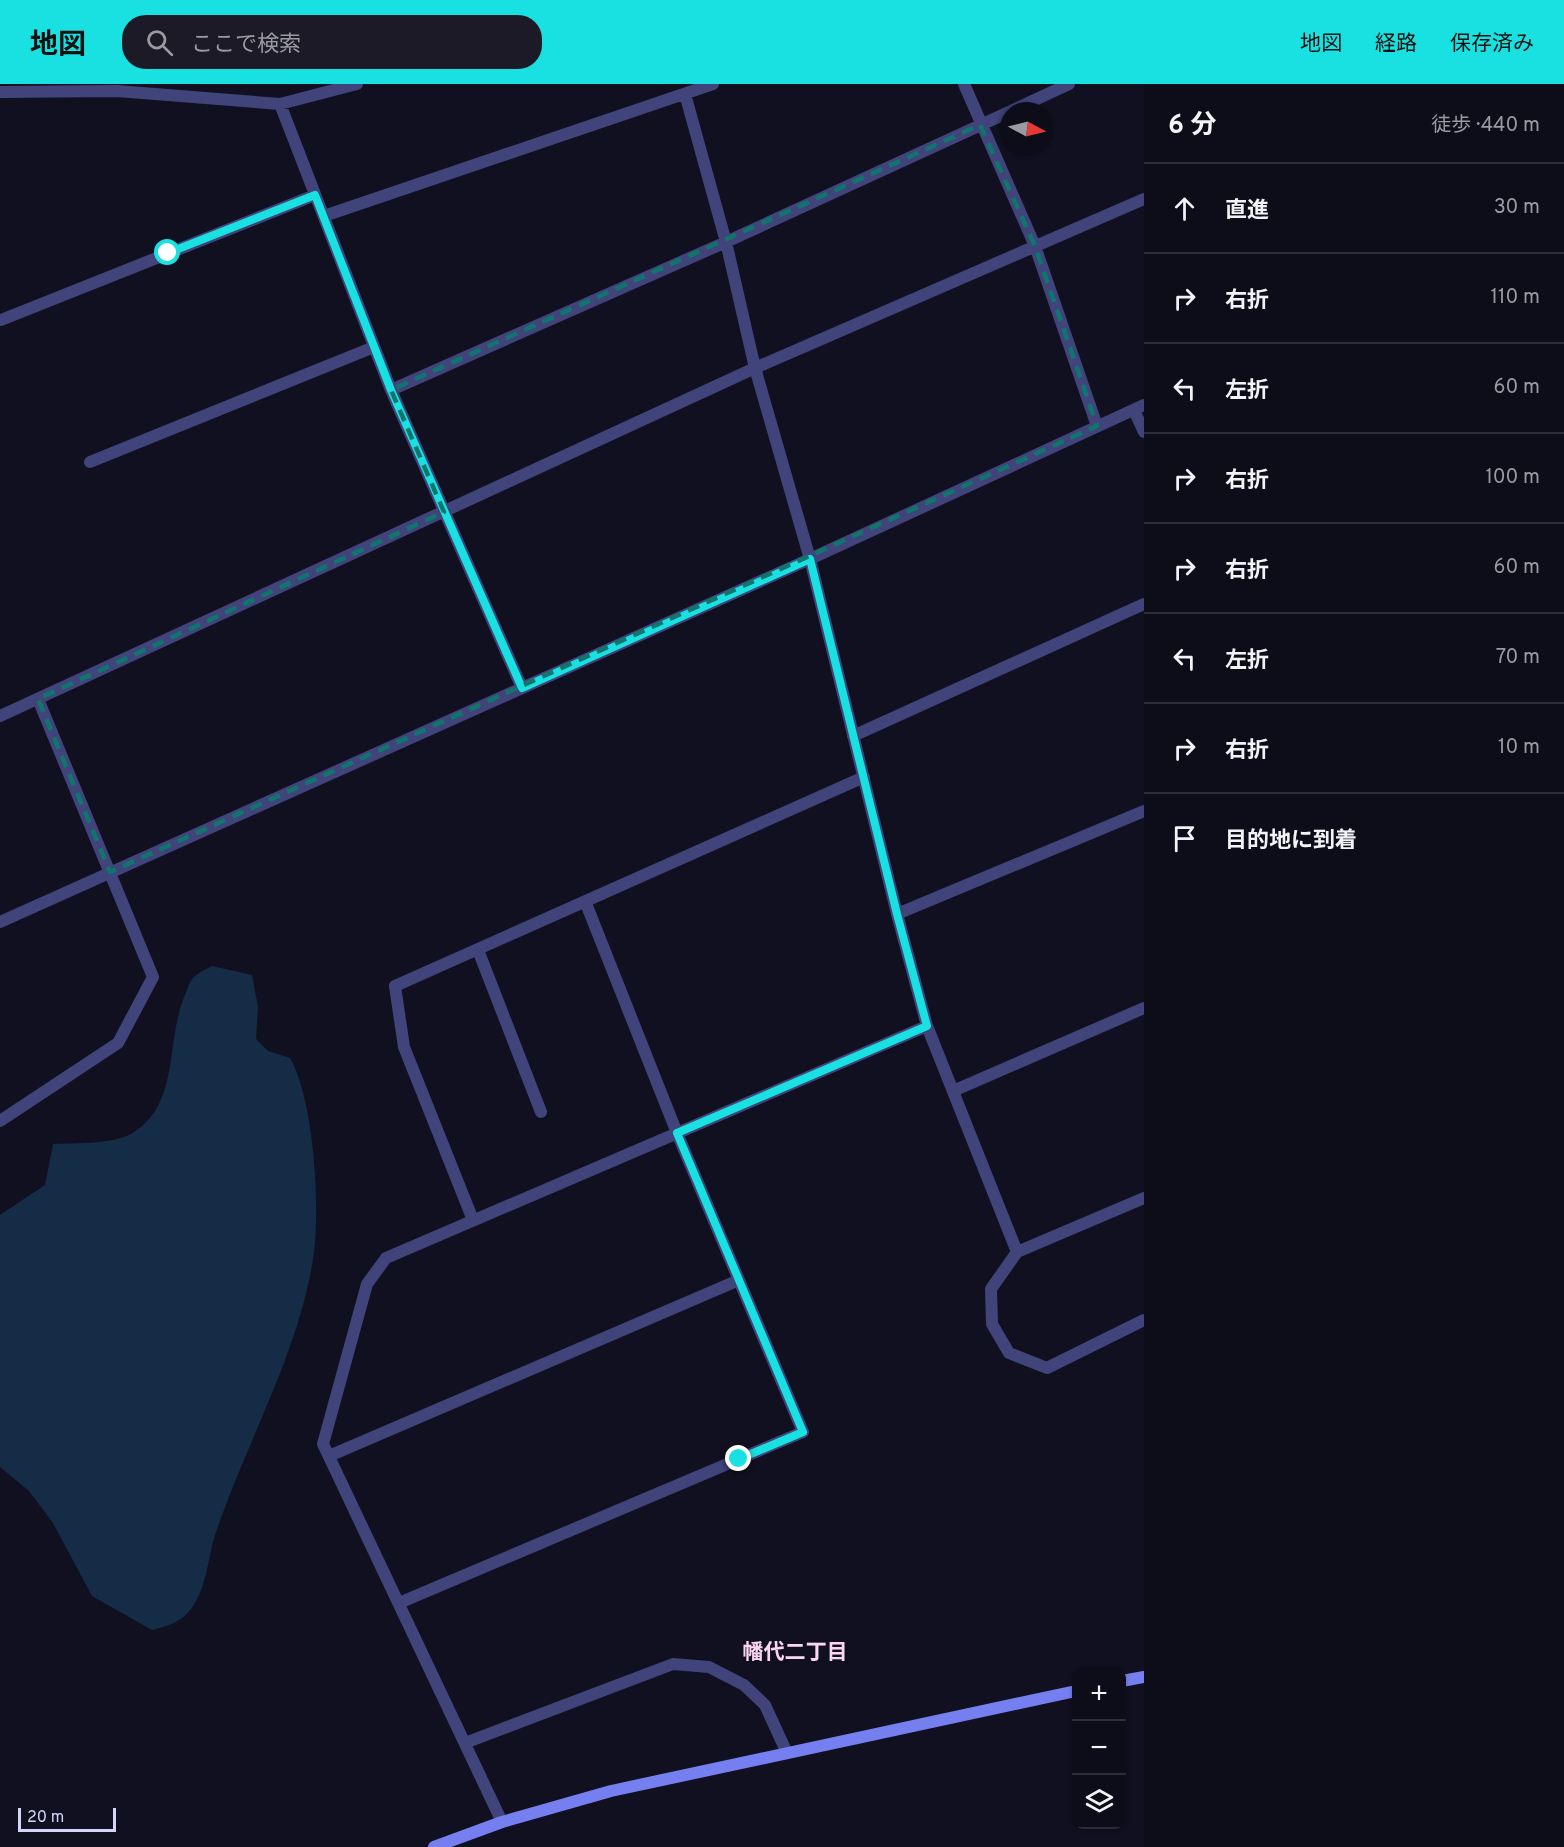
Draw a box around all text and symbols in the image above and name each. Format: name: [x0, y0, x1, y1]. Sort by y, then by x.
search box: [122, 15, 542, 69]
icon: search: [143, 26, 176, 59]
text: 地図: [30, 28, 86, 64]
text: 地図: [1300, 31, 1342, 58]
text: 経路: [1375, 31, 1417, 58]
text: 保存済み: [1450, 31, 1534, 58]
text: ここで検索: [191, 32, 301, 59]
north arrow: [1000, 102, 1054, 156]
text: 6 分: [1168, 110, 1216, 143]
text: 徒歩 · 440 m: [1431, 113, 1540, 139]
icon: ahead: [1168, 192, 1201, 225]
text: 30 m: [1494, 195, 1540, 221]
text: 直進: [1225, 198, 1269, 225]
route start: [154, 239, 180, 265]
icon: right: [1168, 282, 1201, 315]
text: 110 m: [1491, 285, 1540, 311]
text: 右折: [1225, 288, 1269, 315]
icon: left: [1168, 372, 1201, 405]
text: 60 m: [1494, 375, 1540, 401]
text: 左折: [1225, 378, 1269, 405]
icon: right: [1168, 462, 1201, 495]
text: 100 m: [1485, 465, 1540, 491]
text: 右折: [1225, 468, 1269, 495]
icon: right: [1168, 552, 1201, 585]
text: 60 m: [1494, 555, 1540, 581]
text: 右折: [1225, 558, 1269, 585]
icon: left: [1168, 642, 1201, 675]
text: 70 m: [1496, 645, 1540, 671]
text: 左折: [1225, 648, 1269, 675]
icon: right: [1168, 732, 1201, 765]
text: 10 m: [1498, 735, 1540, 761]
text: 右折: [1225, 738, 1269, 765]
icon: arrive: [1168, 822, 1201, 855]
text: 目的地に到着: [1225, 828, 1357, 855]
route end: [725, 1445, 751, 1471]
district label: 幡代二丁目: [743, 1640, 848, 1667]
map controls: [1072, 1667, 1126, 1829]
button: +: [1072, 1667, 1126, 1721]
button: −: [1072, 1721, 1126, 1775]
button: layers: [1072, 1775, 1126, 1829]
scale bar: [18, 1805, 116, 1832]
text: 20 m: [27, 1808, 64, 1828]

